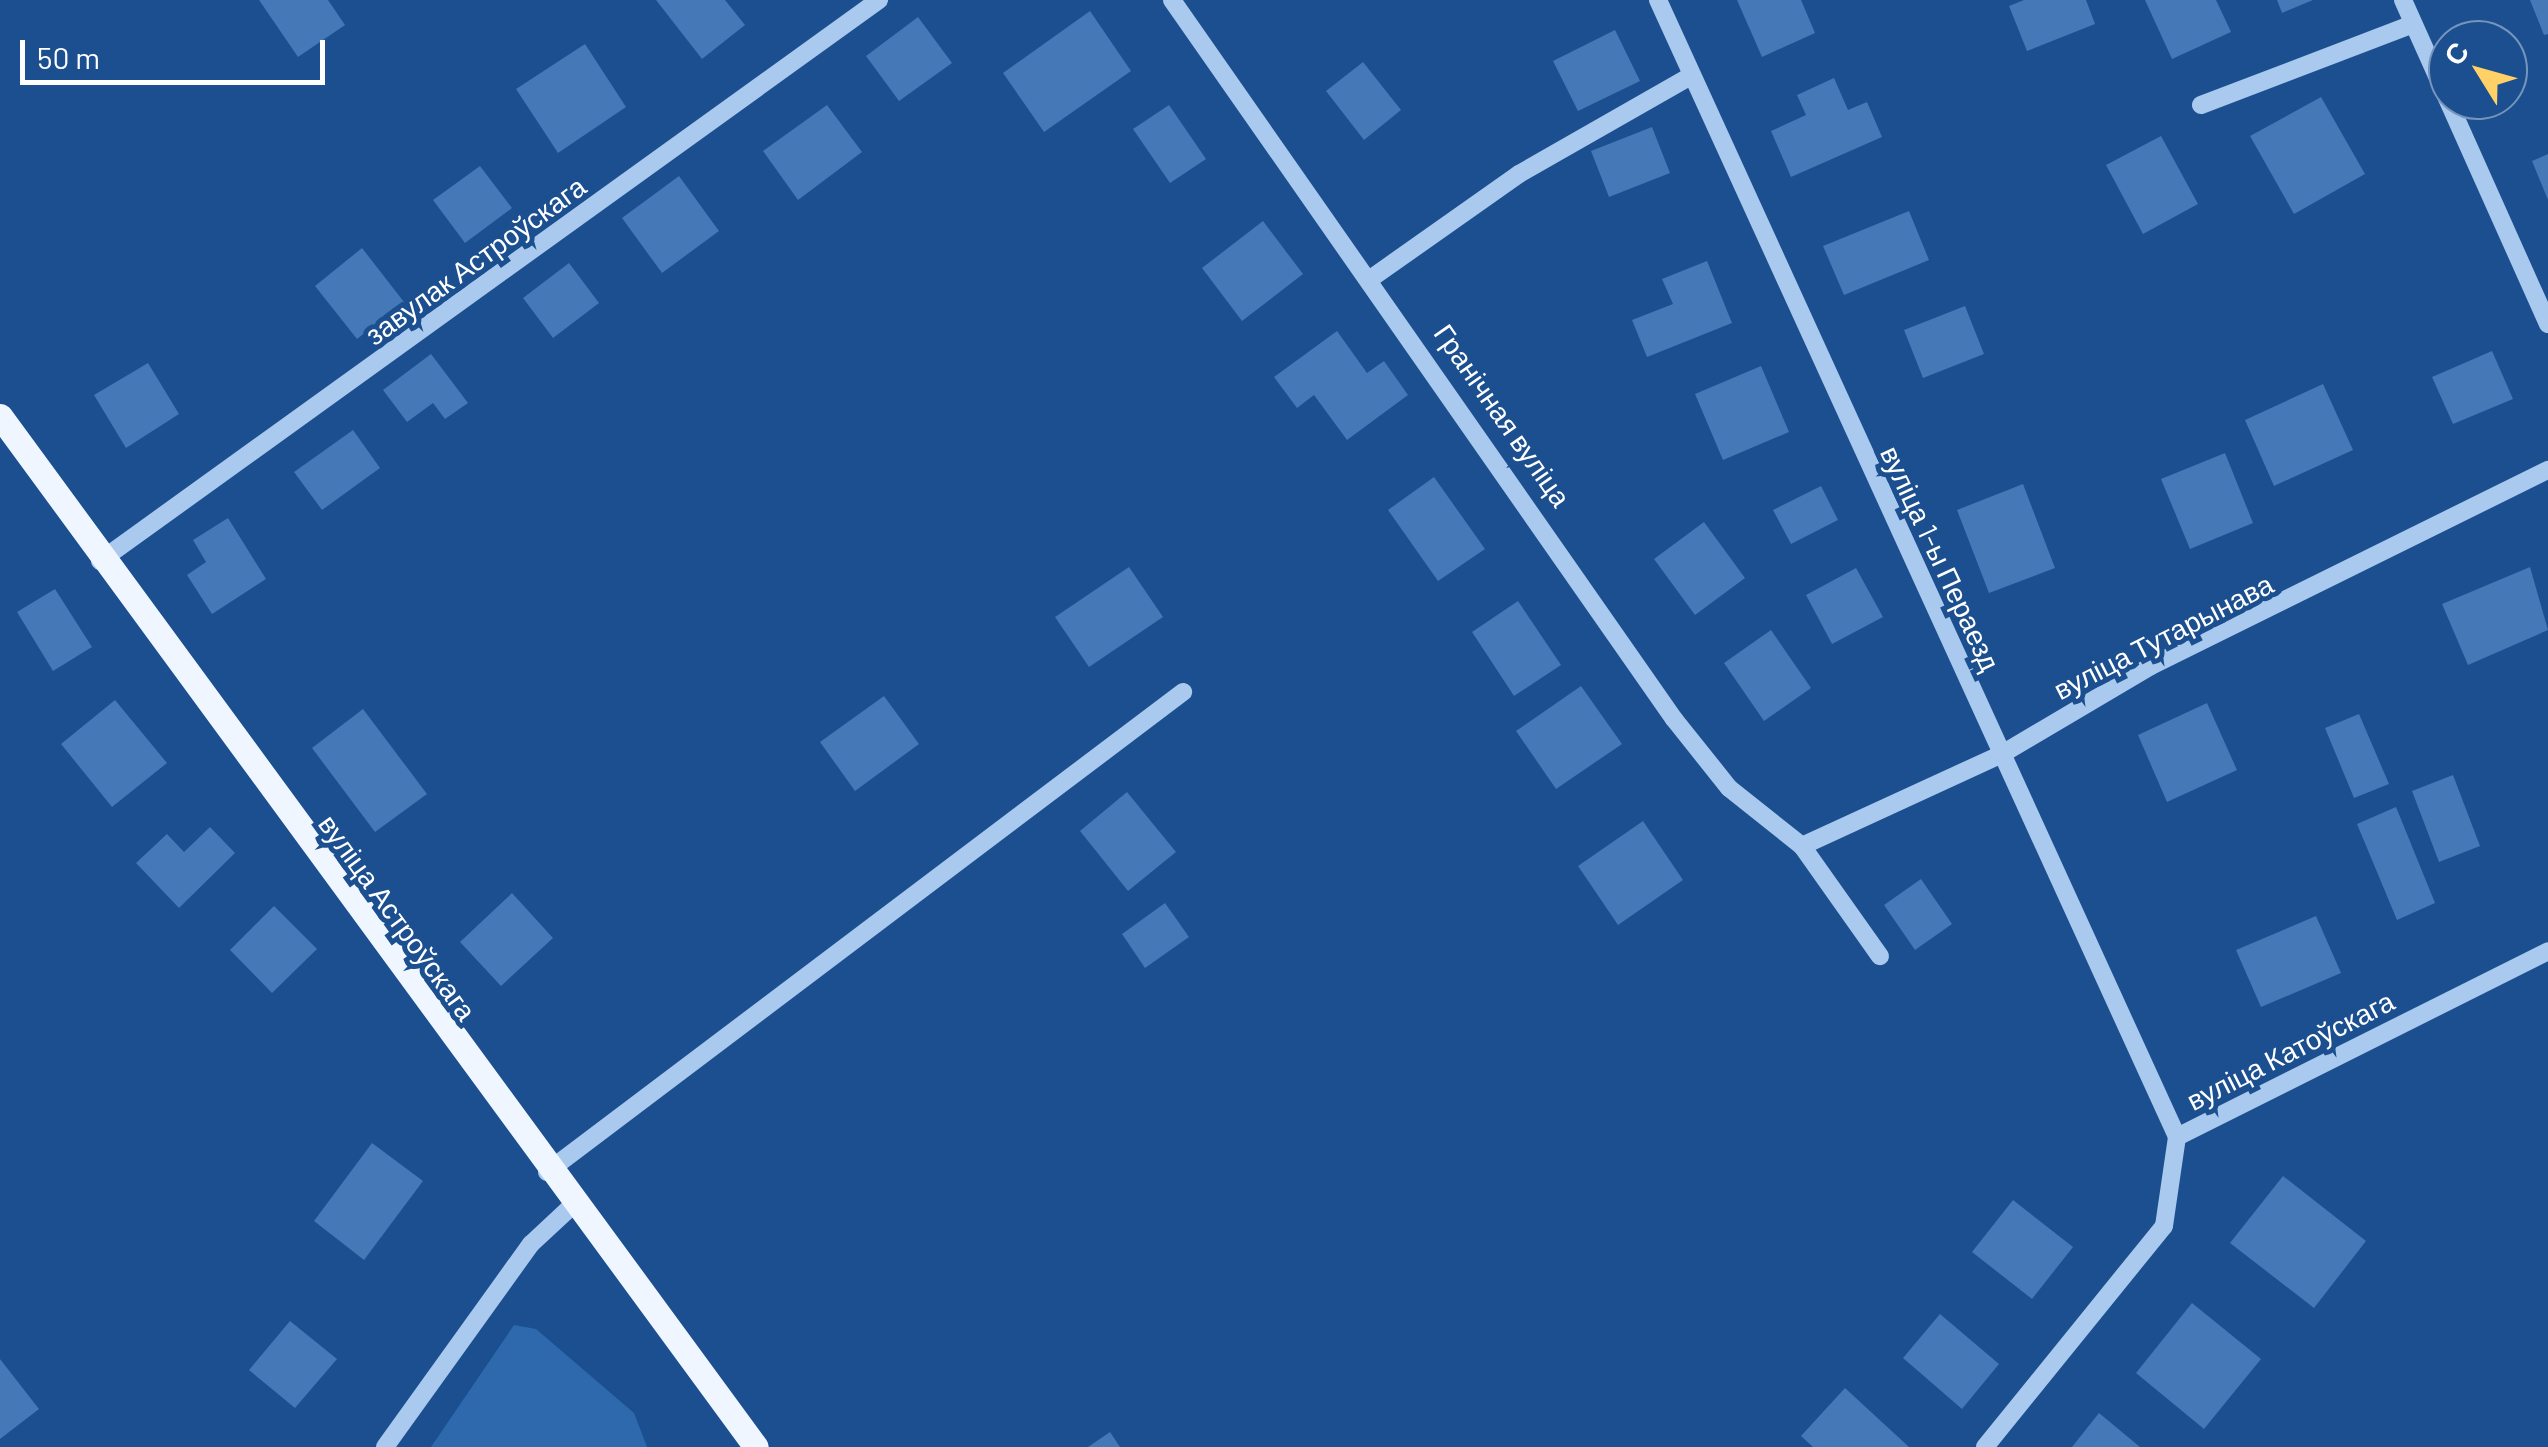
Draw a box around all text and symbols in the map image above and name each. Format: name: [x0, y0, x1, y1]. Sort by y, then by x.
scale bar: [25, 20, 330, 82]
north arrow: [2428, 20, 2528, 120]
text: С: [2436, 35, 2475, 71]
text: 50 m: [37, 39, 100, 75]
street label: завулак Астроўскага: [358, 169, 592, 351]
street label: Гранічная вуліца: [1428, 317, 1578, 513]
street label: вуліца 1-ы Пераезд: [1874, 440, 2008, 676]
street label: вуліца Тутарынава: [2048, 566, 2278, 706]
street label: вуліца Астроўскага: [312, 808, 484, 1026]
street label: вуліца Катоўскага: [2181, 983, 2399, 1117]

